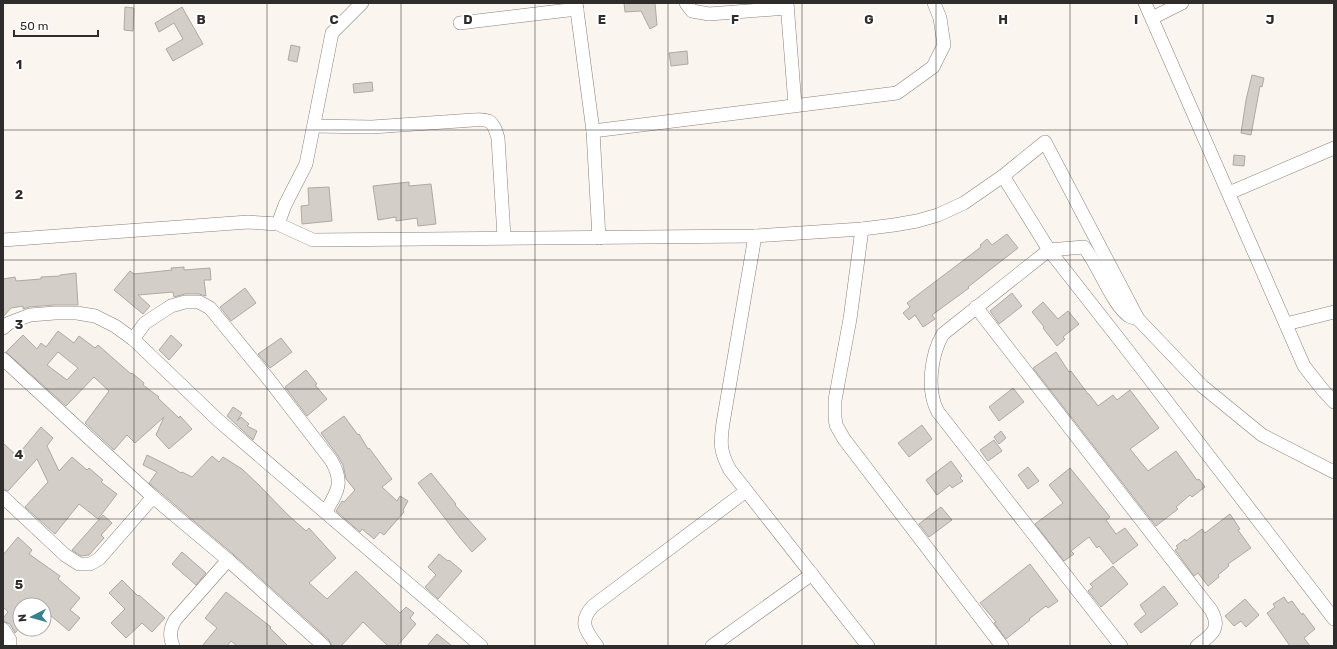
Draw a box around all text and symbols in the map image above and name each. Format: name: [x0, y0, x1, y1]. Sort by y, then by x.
scale bar: [14, 12, 98, 38]
text: B: [196, 12, 206, 27]
text: C: [329, 12, 339, 27]
text: D: [463, 12, 473, 27]
text: E: [598, 12, 606, 27]
text: F: [731, 12, 739, 27]
text: G: [864, 12, 874, 27]
text: H: [998, 12, 1008, 27]
text: I: [1134, 12, 1138, 27]
text: J: [1266, 12, 1274, 27]
text: 50 m: [20, 19, 48, 33]
text: 1: [16, 57, 22, 72]
text: 2: [15, 187, 23, 202]
text: 3: [15, 317, 24, 332]
text: 4: [15, 447, 24, 462]
text: 5: [15, 577, 23, 592]
north arrow: [12, 597, 52, 637]
text: N: [16, 613, 29, 623]

